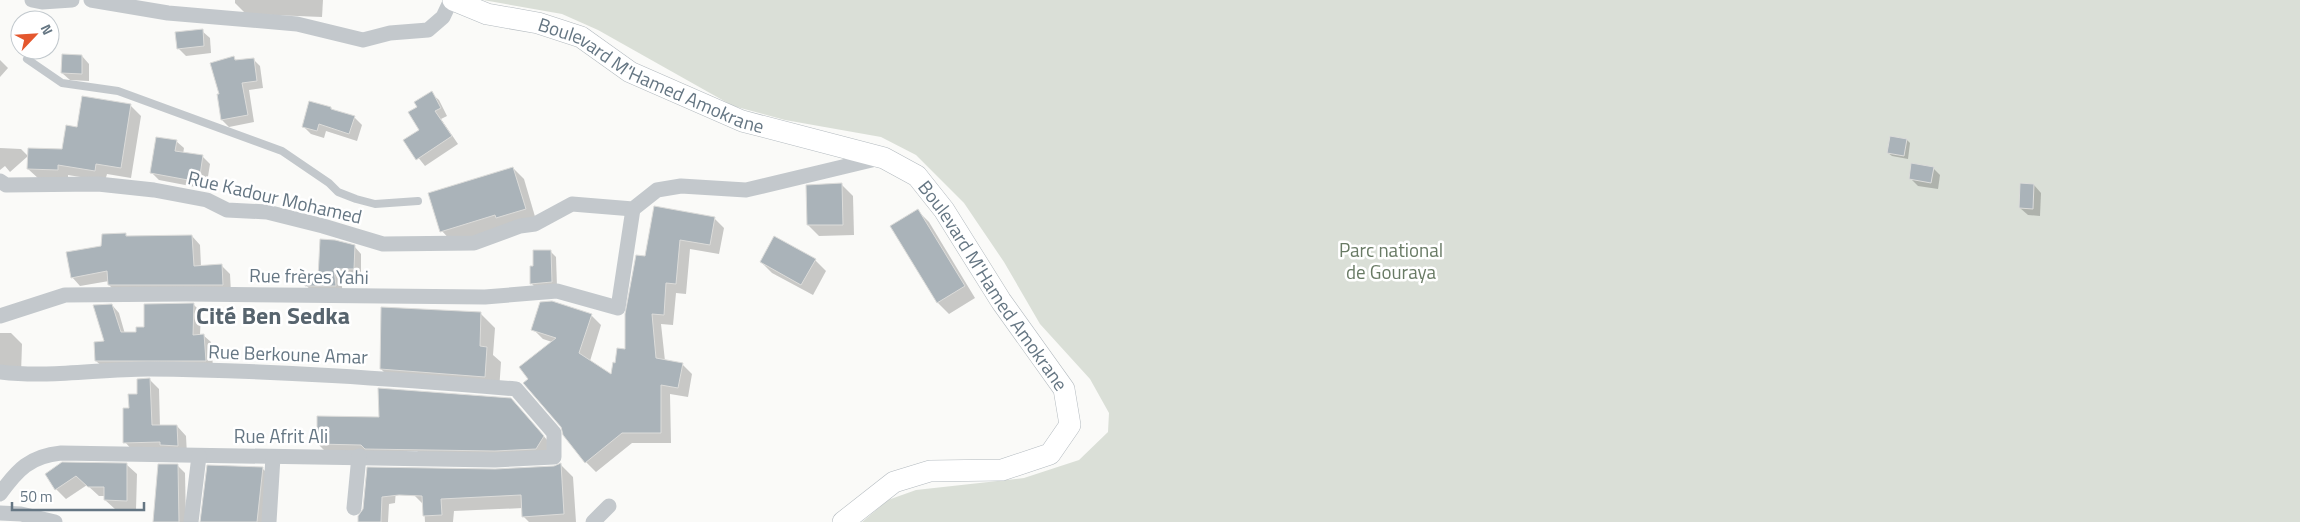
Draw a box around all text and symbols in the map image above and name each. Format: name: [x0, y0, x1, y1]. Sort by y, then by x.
street label: Boulevard M'Hamed Amokrane: [534, 9, 767, 140]
north arrow: [10, 10, 60, 60]
text: N: [36, 20, 59, 38]
street label: Rue Kadour Mohamed: [185, 162, 365, 231]
street label: Boulevard M'Hamed Amokrane: [912, 174, 1076, 396]
park label: Parc national de Gouraya: [1339, 235, 1443, 286]
street label: Rue frères Yahi: [249, 260, 369, 291]
district label: Cité Ben Sedka: [196, 297, 350, 333]
street label: Rue Berkoune Amar: [208, 336, 369, 371]
street label: Rue Afrit Ali: [234, 421, 328, 450]
scale bar: [12, 480, 145, 512]
text: 50 m: [20, 485, 53, 508]

